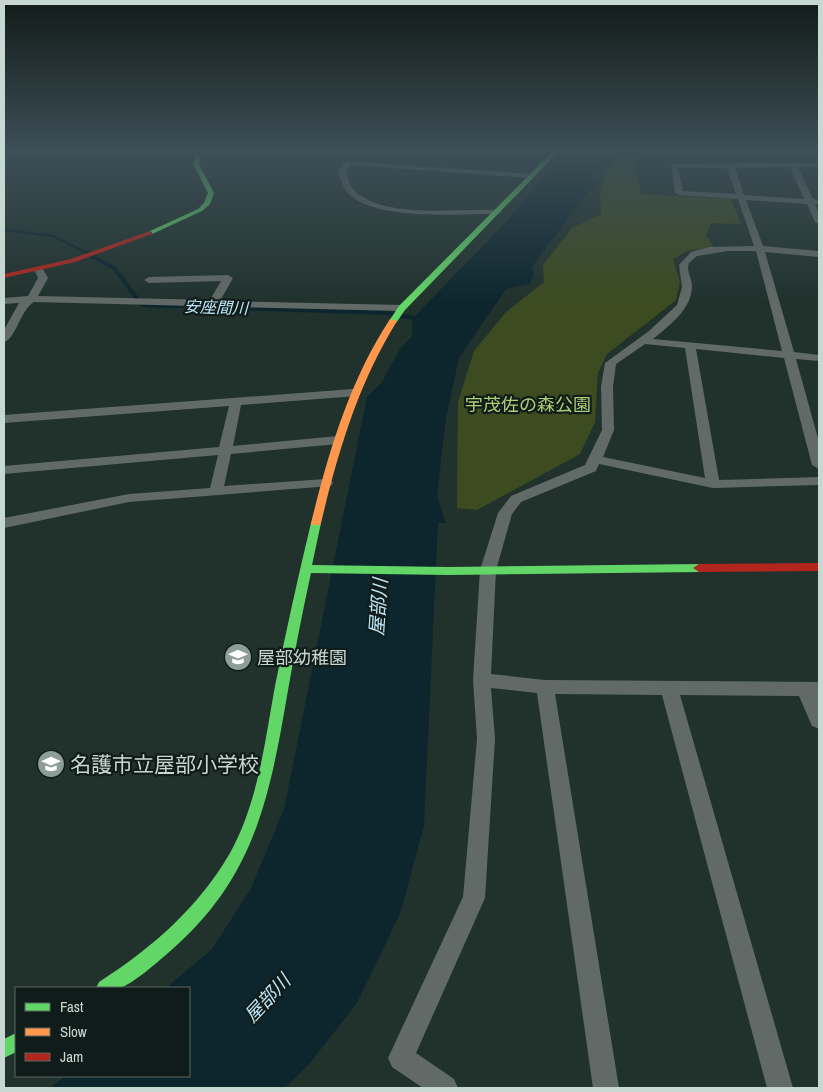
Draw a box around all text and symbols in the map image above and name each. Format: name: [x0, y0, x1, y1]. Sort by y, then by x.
water label: 安座間川: [184, 295, 250, 319]
park label: 宇茂佐の森公園: [465, 392, 591, 417]
water label: 屋部川: [363, 576, 393, 636]
school or university icon: 屋部幼稚園: [223, 642, 253, 672]
place label: 屋部幼稚園: [257, 645, 347, 670]
school or university icon: 名護市立屋部小学校: [36, 749, 66, 779]
place label: 名護市立屋部小学校: [70, 750, 259, 779]
water label: 屋部川: [238, 967, 297, 1028]
legend: [15, 987, 190, 1077]
text: Fast: [60, 996, 84, 1017]
text: Slow: [60, 1021, 87, 1042]
text: Jam: [60, 1046, 83, 1067]

